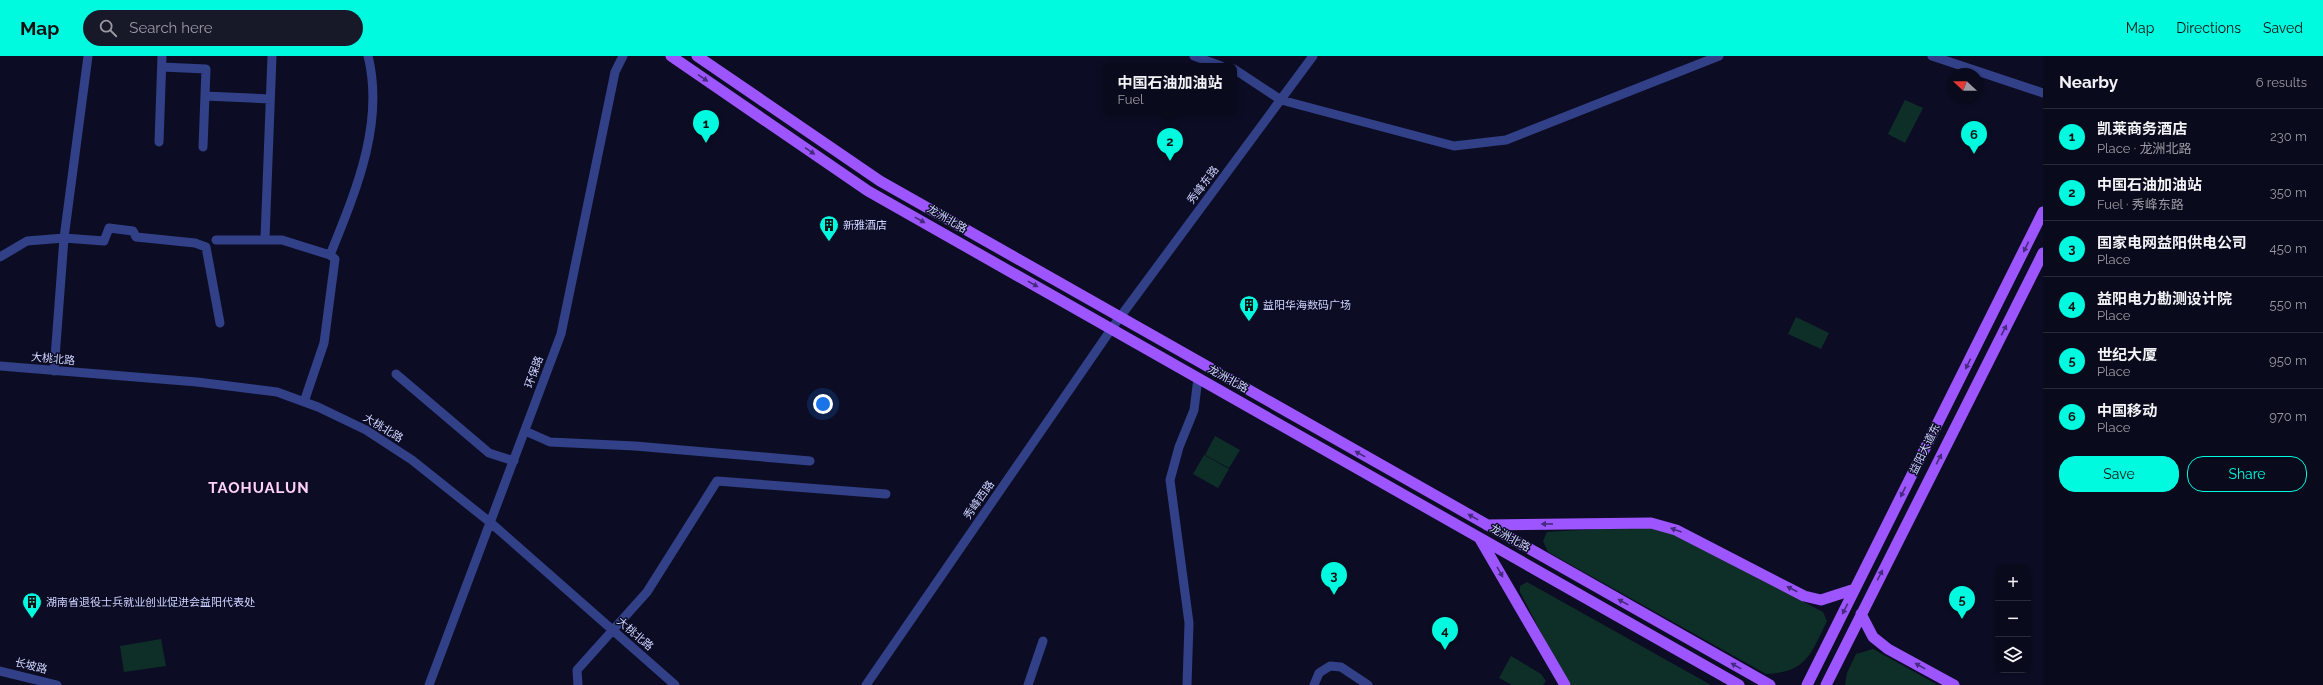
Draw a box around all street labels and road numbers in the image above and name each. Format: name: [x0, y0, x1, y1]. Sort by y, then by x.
street label: 秀峰东路: [1185, 164, 1221, 206]
street label: 龙洲北路: [925, 202, 969, 236]
street label: 大桃北路: [31, 351, 75, 367]
street label: 环保路: [522, 354, 546, 390]
street label: 龙洲北路: [1206, 363, 1250, 395]
street label: 大桃北路: [361, 411, 405, 445]
street label: 益阳大道东: [1907, 421, 1943, 477]
street label: 秀峰西路: [961, 478, 997, 522]
street label: 龙洲北路: [1488, 522, 1532, 554]
street label: 大桃北路: [614, 615, 656, 653]
street label: 长坡路: [13, 656, 49, 676]

